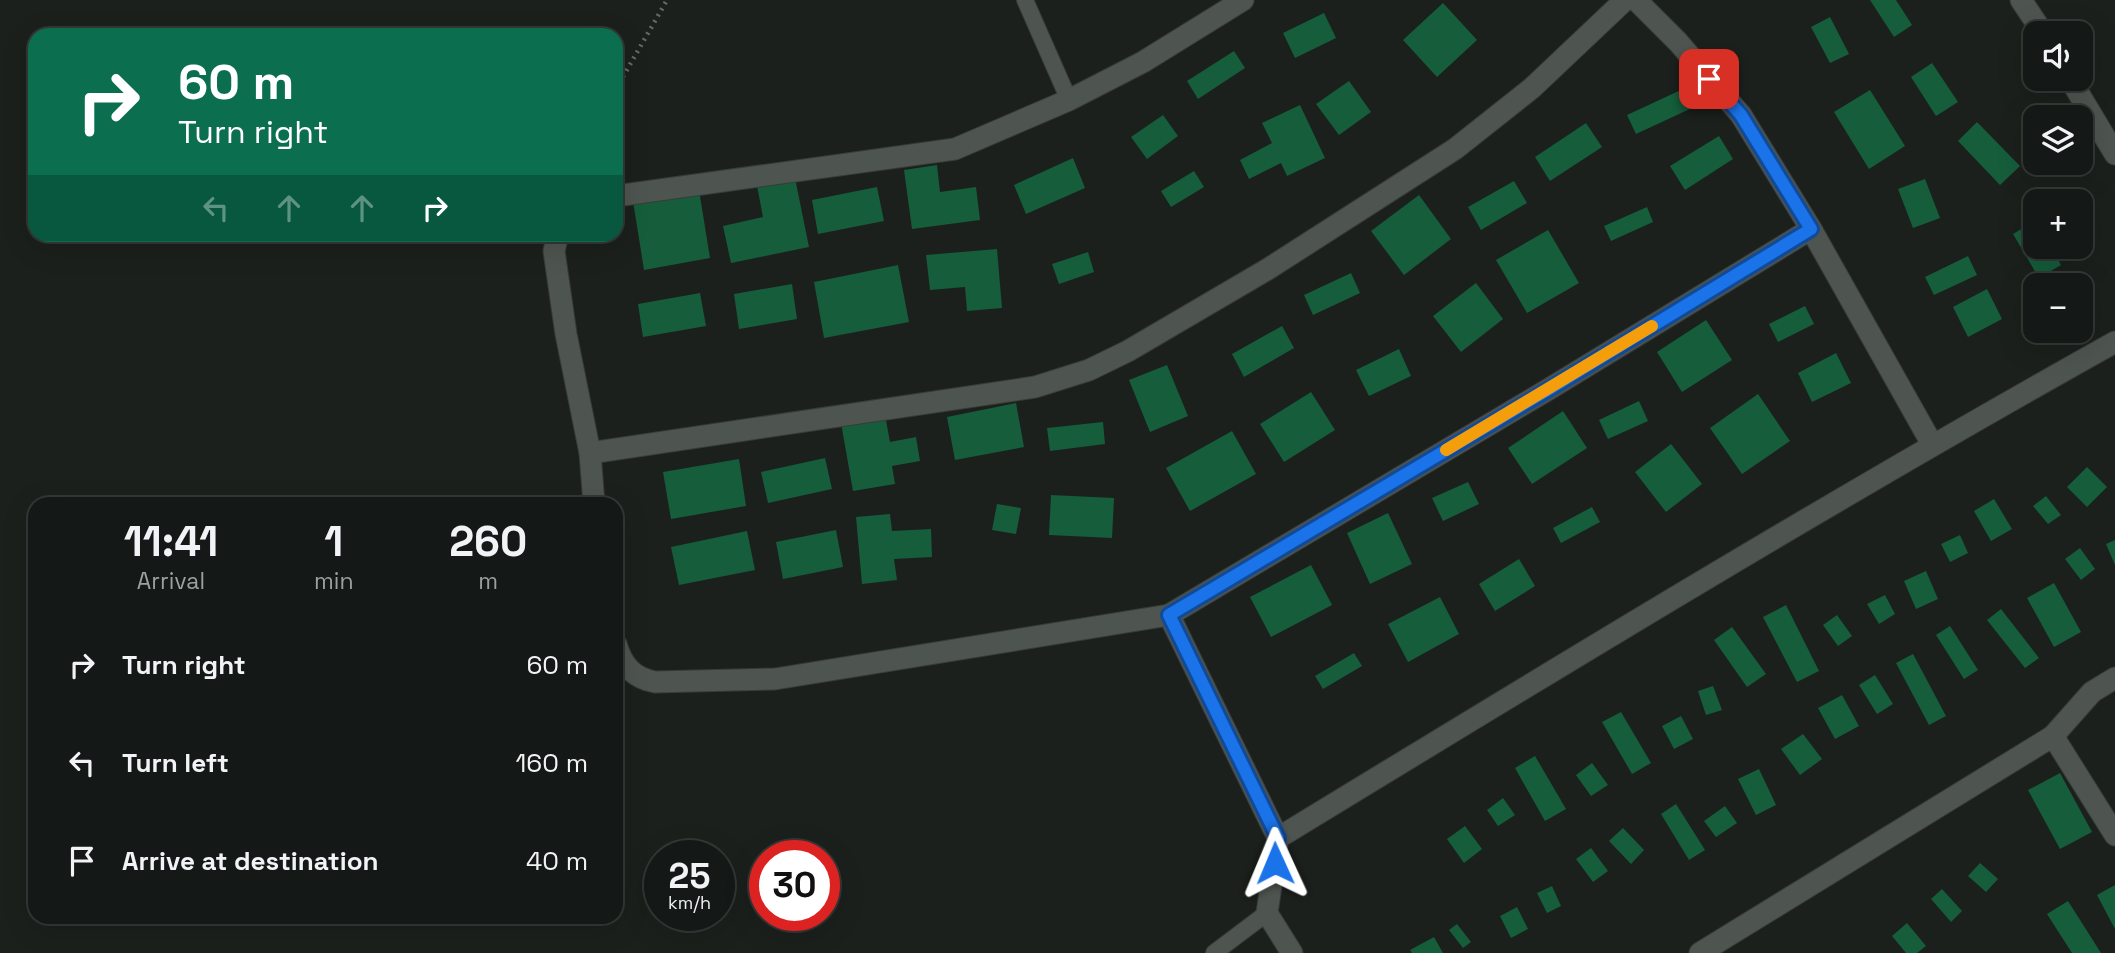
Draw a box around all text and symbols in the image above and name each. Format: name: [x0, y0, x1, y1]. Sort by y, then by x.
map controls: [2023, 21, 2093, 343]
button: sound: [2023, 21, 2093, 91]
pin: [1679, 49, 1739, 109]
text: 60 m: [178, 51, 294, 113]
icon: right: [63, 56, 154, 147]
icon: arrive: [1690, 60, 1728, 98]
button: layers: [2023, 105, 2093, 175]
text: Turn right: [178, 112, 328, 152]
icon: left: [197, 189, 235, 227]
icon: ahead: [270, 189, 308, 227]
icon: ahead: [343, 189, 381, 227]
icon: right: [416, 189, 454, 227]
button: +: [2023, 189, 2093, 259]
button: −: [2023, 273, 2093, 343]
text: 11:41: [124, 515, 218, 568]
text: 1: [324, 515, 343, 568]
text: 260: [449, 515, 527, 568]
text: Arrival: [137, 566, 205, 596]
text: min: [314, 566, 353, 596]
text: m: [478, 566, 498, 596]
icon: right: [63, 646, 101, 684]
text: Turn right: [122, 648, 246, 682]
text: 60 m: [526, 648, 588, 682]
icon: left: [63, 744, 101, 782]
text: Turn left: [122, 746, 229, 780]
text: 160 m: [516, 746, 588, 780]
position arrow: [1238, 826, 1312, 900]
speed limit sign: 30: [749, 840, 840, 931]
icon: arrive: [63, 842, 101, 880]
text: Arrive at destination: [122, 844, 379, 878]
text: 40 m: [526, 844, 588, 878]
text: 25: [669, 854, 710, 898]
text: km/h: [668, 891, 711, 914]

